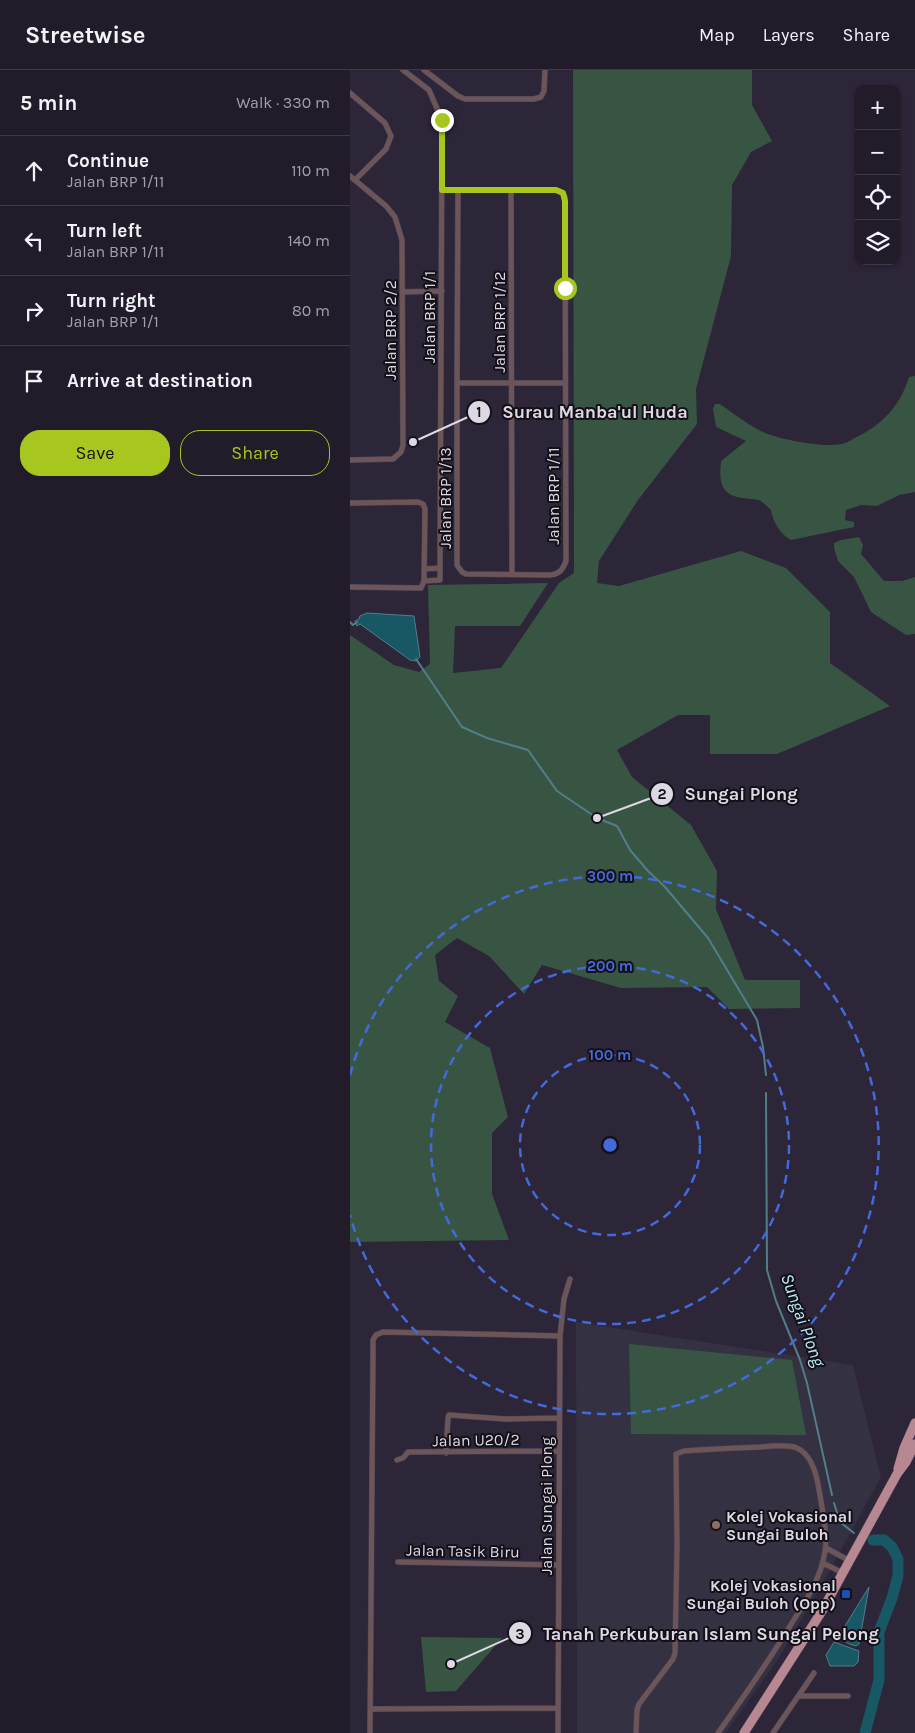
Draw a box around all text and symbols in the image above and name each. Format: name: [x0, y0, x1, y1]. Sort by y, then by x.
text: Streetwise: [25, 21, 146, 49]
text: Map: [699, 24, 735, 46]
text: Layers: [763, 24, 815, 46]
text: Share: [843, 24, 890, 46]
map controls: [855, 85, 900, 265]
button: +: [855, 85, 900, 130]
text: 5 min: [20, 91, 77, 115]
text: Walk · 330 m: [236, 93, 330, 112]
route end: [431, 109, 454, 132]
button: −: [855, 130, 900, 175]
text: Continue: [67, 150, 149, 172]
icon: ahead: [20, 157, 48, 185]
text: 110 m: [291, 161, 330, 180]
text: Jalan BRP 1/11: [67, 172, 164, 191]
button: locate: [855, 175, 900, 220]
text: Turn left: [67, 220, 142, 242]
button: layers: [855, 220, 900, 265]
icon: left: [20, 227, 48, 255]
text: 140 m: [288, 231, 330, 250]
text: Jalan BRP 1/11: [67, 242, 164, 261]
street label: Jalan BRP 1/1: [420, 271, 439, 363]
street label: Jalan BRP 1/12: [490, 271, 509, 373]
route start: [554, 277, 577, 300]
street label: Jalan BRP 2/2: [381, 280, 400, 380]
text: Turn right: [67, 290, 156, 312]
icon: right: [20, 297, 48, 325]
text: 80 m: [292, 301, 330, 320]
text: Jalan BRP 1/1: [67, 312, 159, 331]
icon: arrive: [20, 367, 48, 395]
text: Arrive at destination: [67, 370, 253, 392]
callout: Surau Manba'ul Huda: [467, 395, 697, 428]
text: Surau Manba'ul Huda: [502, 401, 688, 423]
text: 1: [476, 403, 482, 421]
button: Save: [20, 430, 170, 476]
button: Share: [180, 430, 330, 476]
street label: Jalan BRP 1/13: [436, 447, 455, 549]
street label: Jalan BRP 1/11: [544, 447, 563, 545]
callout: Sungai Plong: [649, 777, 807, 810]
text: Sungai Plong: [684, 783, 798, 805]
text: 2: [657, 785, 667, 803]
text: 300 m: [587, 867, 633, 885]
text: 200 m: [587, 957, 633, 975]
text: 100 m: [589, 1046, 631, 1064]
centre of rings: [601, 1136, 619, 1154]
water label: Sungai Plong: [776, 1270, 830, 1370]
street label: Jalan U20/2: [432, 1430, 520, 1450]
street label: Jalan Sungai Plong: [537, 1437, 556, 1575]
place label: Kolej Vokasional Sungai Buloh: [726, 1507, 852, 1544]
marker: Kolej Vokasional Sungai Buloh: [710, 1519, 722, 1531]
street label: Jalan Tasik Biru: [406, 1541, 520, 1561]
place label: Kolej Vokasional Sungai Buloh (Opp): [686, 1576, 836, 1613]
marker: Kolej Vokasional Sungai Buloh (Opp): [840, 1588, 852, 1600]
callout: Tanah Perkuburan Islam Sungai Pelong: [508, 1617, 889, 1650]
text: Tanah Perkuburan Islam Sungai Pelong: [543, 1623, 880, 1645]
text: 3: [515, 1625, 525, 1643]

